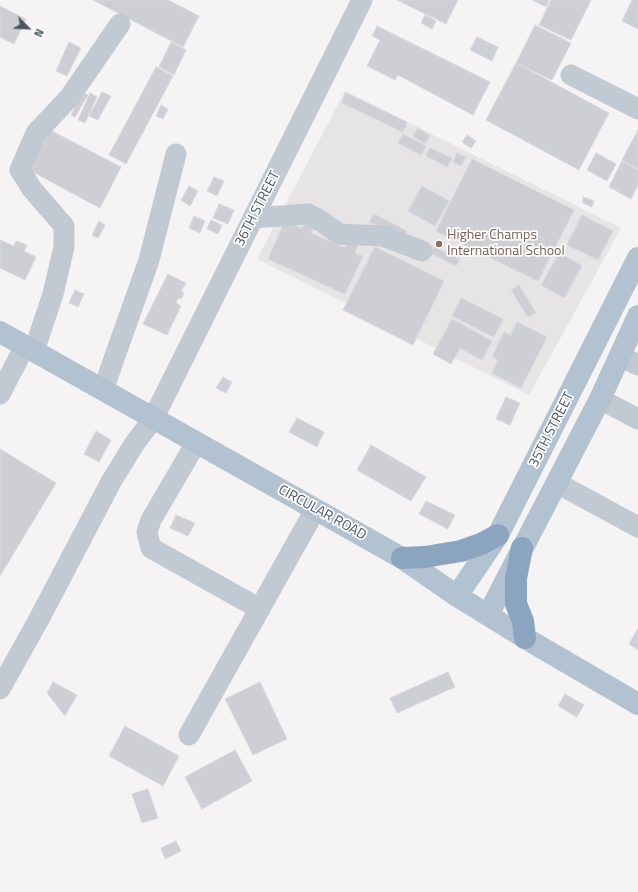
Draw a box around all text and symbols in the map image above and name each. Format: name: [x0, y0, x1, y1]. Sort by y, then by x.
north arrow: [8, 8, 48, 48]
text: N: [30, 26, 48, 40]
street label: 36TH STREET: [232, 169, 284, 249]
place label: Higher Champs International School: [447, 228, 565, 260]
marker: Higher Champs International School: [434, 239, 444, 249]
street label: 35TH STREET: [526, 390, 578, 470]
street label: CIRCULAR ROAD: [275, 482, 369, 544]

